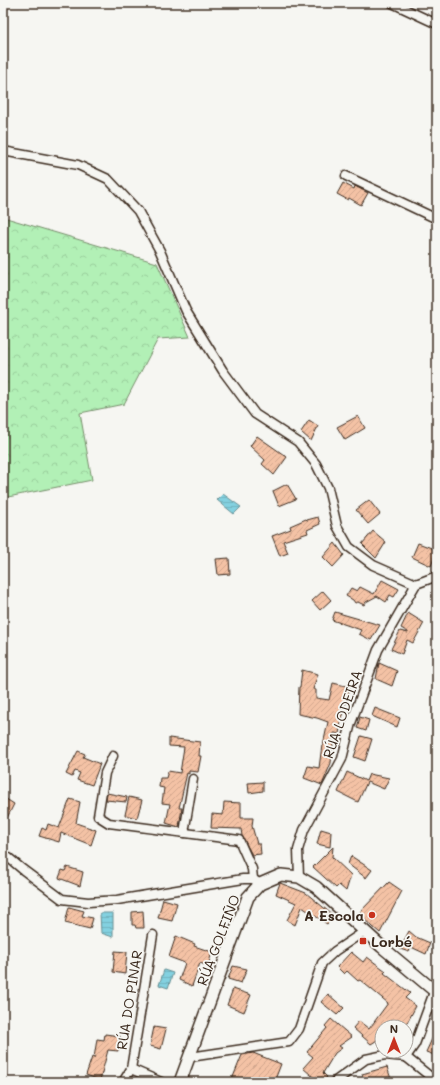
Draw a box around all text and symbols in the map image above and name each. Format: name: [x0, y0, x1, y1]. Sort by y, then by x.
street label: RÚA LODEIRA: [318, 667, 366, 761]
street label: RÚA GOLFIÑO: [192, 892, 244, 988]
place label: A Escola: [304, 906, 364, 925]
marker: A Escola: [367, 910, 377, 920]
place label: Lorbé: [371, 932, 412, 951]
marker: Lorbé: [358, 936, 368, 946]
street label: RÚA DO PINAR: [112, 949, 146, 1051]
north arrow: [374, 1019, 414, 1059]
text: N: [390, 1021, 398, 1036]

